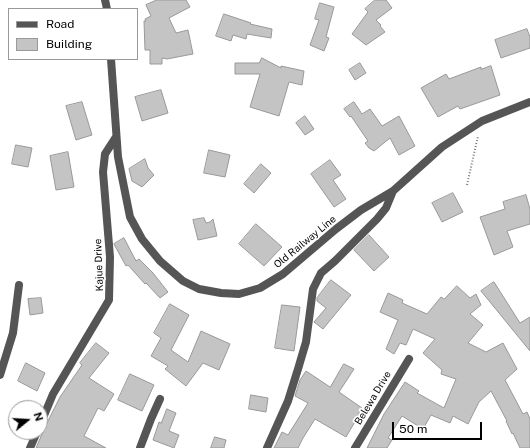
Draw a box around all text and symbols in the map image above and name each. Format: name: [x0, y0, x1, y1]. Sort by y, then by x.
legend: [8, 8, 138, 60]
text: Road: [46, 17, 74, 31]
text: Building: [46, 37, 92, 51]
street label: Old Railway Line: [271, 213, 339, 271]
street label: Kajue Drive: [92, 238, 106, 292]
street label: Belewa Drive: [352, 369, 394, 427]
north arrow: [8, 400, 48, 440]
text: N: [31, 411, 45, 423]
scale bar: [394, 414, 484, 440]
text: 50 m: [399, 422, 427, 436]

